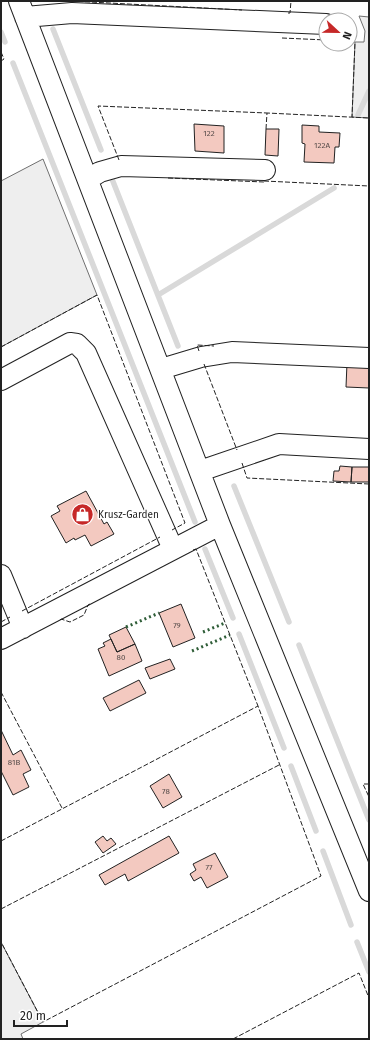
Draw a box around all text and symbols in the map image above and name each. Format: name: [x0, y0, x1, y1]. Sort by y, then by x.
north arrow: [318, 12, 358, 52]
text: N: [339, 30, 354, 41]
house number: 122: [203, 129, 215, 138]
house number: 122A: [314, 141, 330, 150]
shop icon: Krusz-Garden: [69, 501, 95, 527]
place label: Krusz-Garden: [98, 509, 159, 521]
house number: 79: [173, 621, 181, 630]
house number: 80: [117, 653, 126, 662]
house number: 81B: [8, 758, 20, 767]
house number: 78: [162, 787, 170, 796]
house number: 77: [205, 863, 213, 872]
scale bar: [14, 1002, 67, 1028]
text: 20 m: [20, 1009, 46, 1023]

